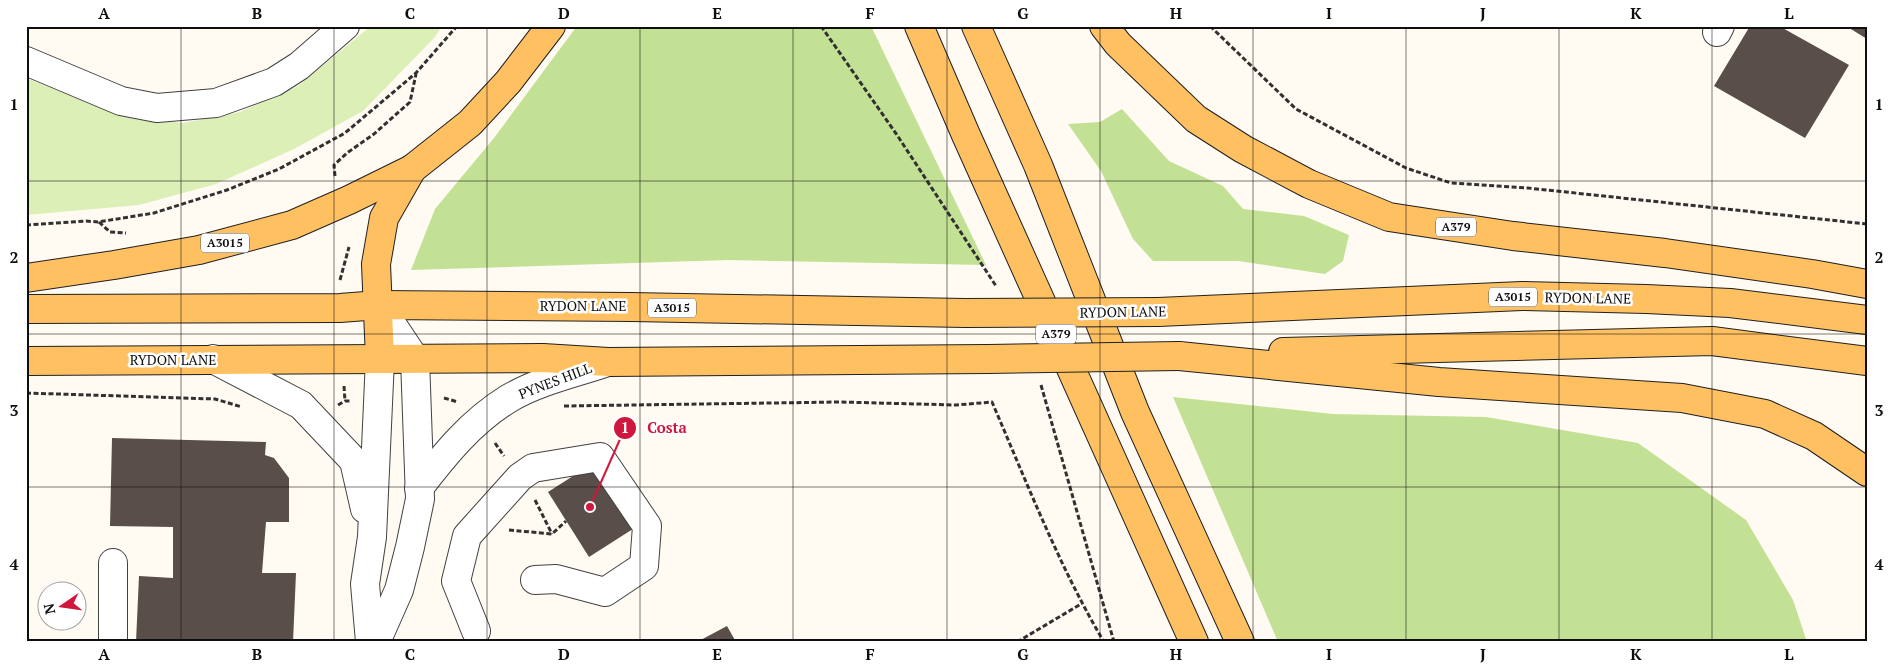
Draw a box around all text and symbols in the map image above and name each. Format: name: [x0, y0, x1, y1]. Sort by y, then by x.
text: A: [98, 2, 110, 24]
text: B: [252, 2, 262, 24]
text: C: [405, 2, 415, 24]
text: D: [558, 2, 570, 24]
text: E: [712, 2, 722, 24]
text: F: [865, 2, 875, 24]
text: G: [1017, 2, 1029, 24]
text: H: [1170, 2, 1182, 24]
text: I: [1326, 2, 1332, 24]
text: J: [1480, 2, 1486, 24]
text: K: [1630, 2, 1642, 24]
text: L: [1784, 2, 1794, 24]
text: 1: [9, 93, 19, 115]
text: 1: [1874, 93, 1884, 115]
road number: A379: [1436, 218, 1476, 236]
road number: A3015: [201, 234, 249, 252]
text: 2: [9, 246, 19, 268]
text: 2: [1874, 246, 1884, 268]
street label: RYDON LANE: [1545, 287, 1631, 308]
road number: A3015: [1489, 288, 1537, 306]
street label: RYDON LANE: [540, 296, 626, 315]
road number: A3015: [648, 298, 696, 318]
street label: RYDON LANE: [1080, 301, 1166, 322]
road number: A379: [1036, 324, 1076, 344]
street label: RYDON LANE: [130, 350, 216, 369]
street label: PYNES HILL: [516, 358, 594, 403]
text: 3: [9, 399, 19, 421]
text: 3: [1874, 399, 1884, 421]
callout: Costa: [613, 413, 697, 443]
text: 1: [621, 417, 629, 437]
text: Costa: [647, 417, 687, 437]
text: 4: [9, 553, 19, 575]
text: 4: [1874, 553, 1884, 575]
north arrow: [38, 580, 88, 630]
text: N: [38, 601, 59, 616]
text: A: [98, 643, 110, 665]
text: B: [252, 643, 262, 665]
text: C: [405, 643, 415, 665]
text: D: [558, 643, 570, 665]
text: E: [712, 643, 722, 665]
text: F: [865, 643, 875, 665]
text: G: [1017, 643, 1029, 665]
text: H: [1170, 643, 1182, 665]
text: I: [1326, 643, 1332, 665]
text: J: [1480, 643, 1486, 665]
text: K: [1630, 643, 1642, 665]
text: L: [1784, 643, 1794, 665]

